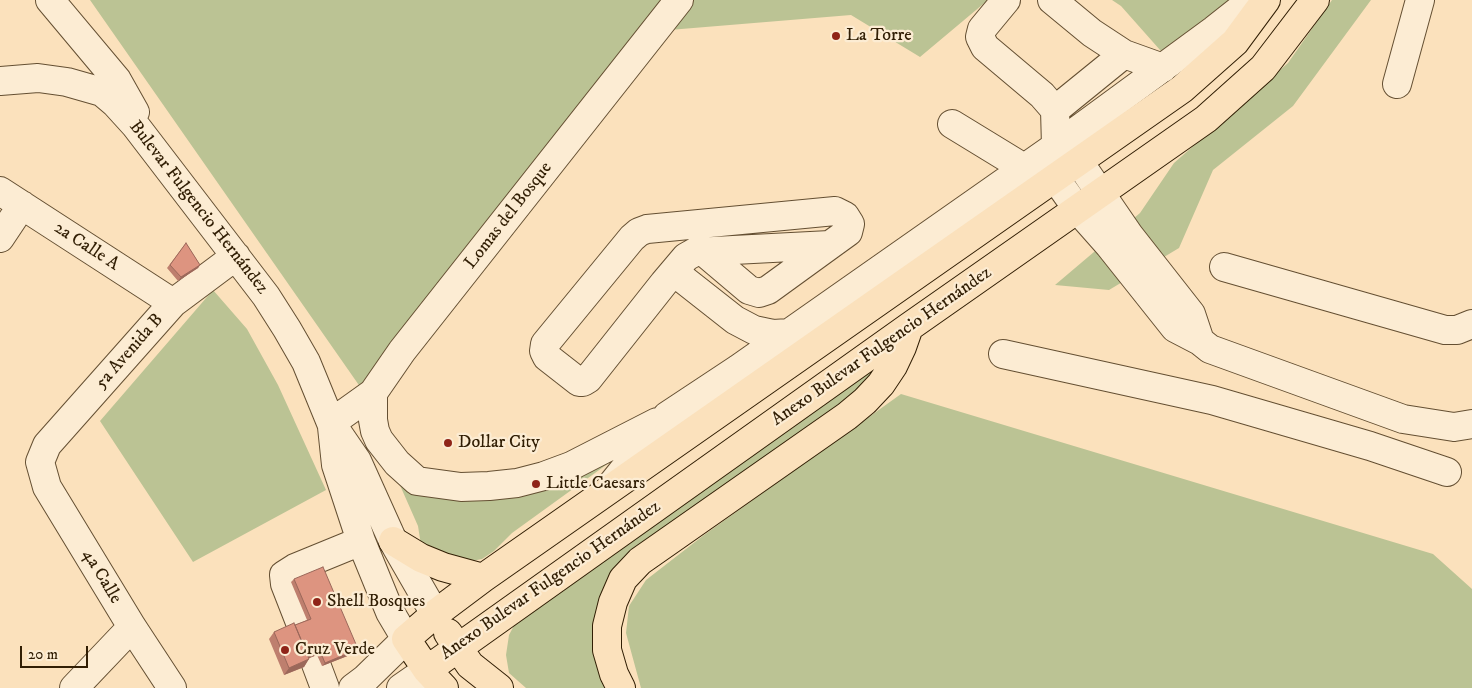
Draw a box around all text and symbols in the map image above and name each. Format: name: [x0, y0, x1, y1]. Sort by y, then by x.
place label: La Torre: [846, 25, 912, 47]
marker: La Torre: [830, 30, 842, 42]
street label: Bulevar Fulgencio Hernández: [124, 117, 272, 299]
street label: Lomas del Bosque: [461, 158, 557, 274]
street label: 2a Calle A: [49, 218, 123, 276]
street label: Anexo Bulevar Fulgencio Hernández: [768, 263, 996, 431]
street label: 5a Avenida B: [91, 310, 169, 394]
place label: Dollar City: [458, 432, 540, 454]
marker: Dollar City: [442, 437, 454, 449]
place label: Little Caesars: [546, 473, 645, 495]
marker: Little Caesars: [530, 478, 542, 490]
street label: Anexo Bulevar Fulgencio Hernández: [437, 497, 665, 665]
street label: 4a Calle: [76, 546, 126, 608]
place label: Shell Bosques: [327, 591, 425, 613]
marker: Shell Bosques: [311, 596, 323, 608]
scale bar: [22, 636, 90, 668]
place label: Cruz Verde: [295, 639, 375, 661]
marker: Cruz Verde: [279, 644, 291, 656]
text: 20 m: [28, 645, 58, 664]

